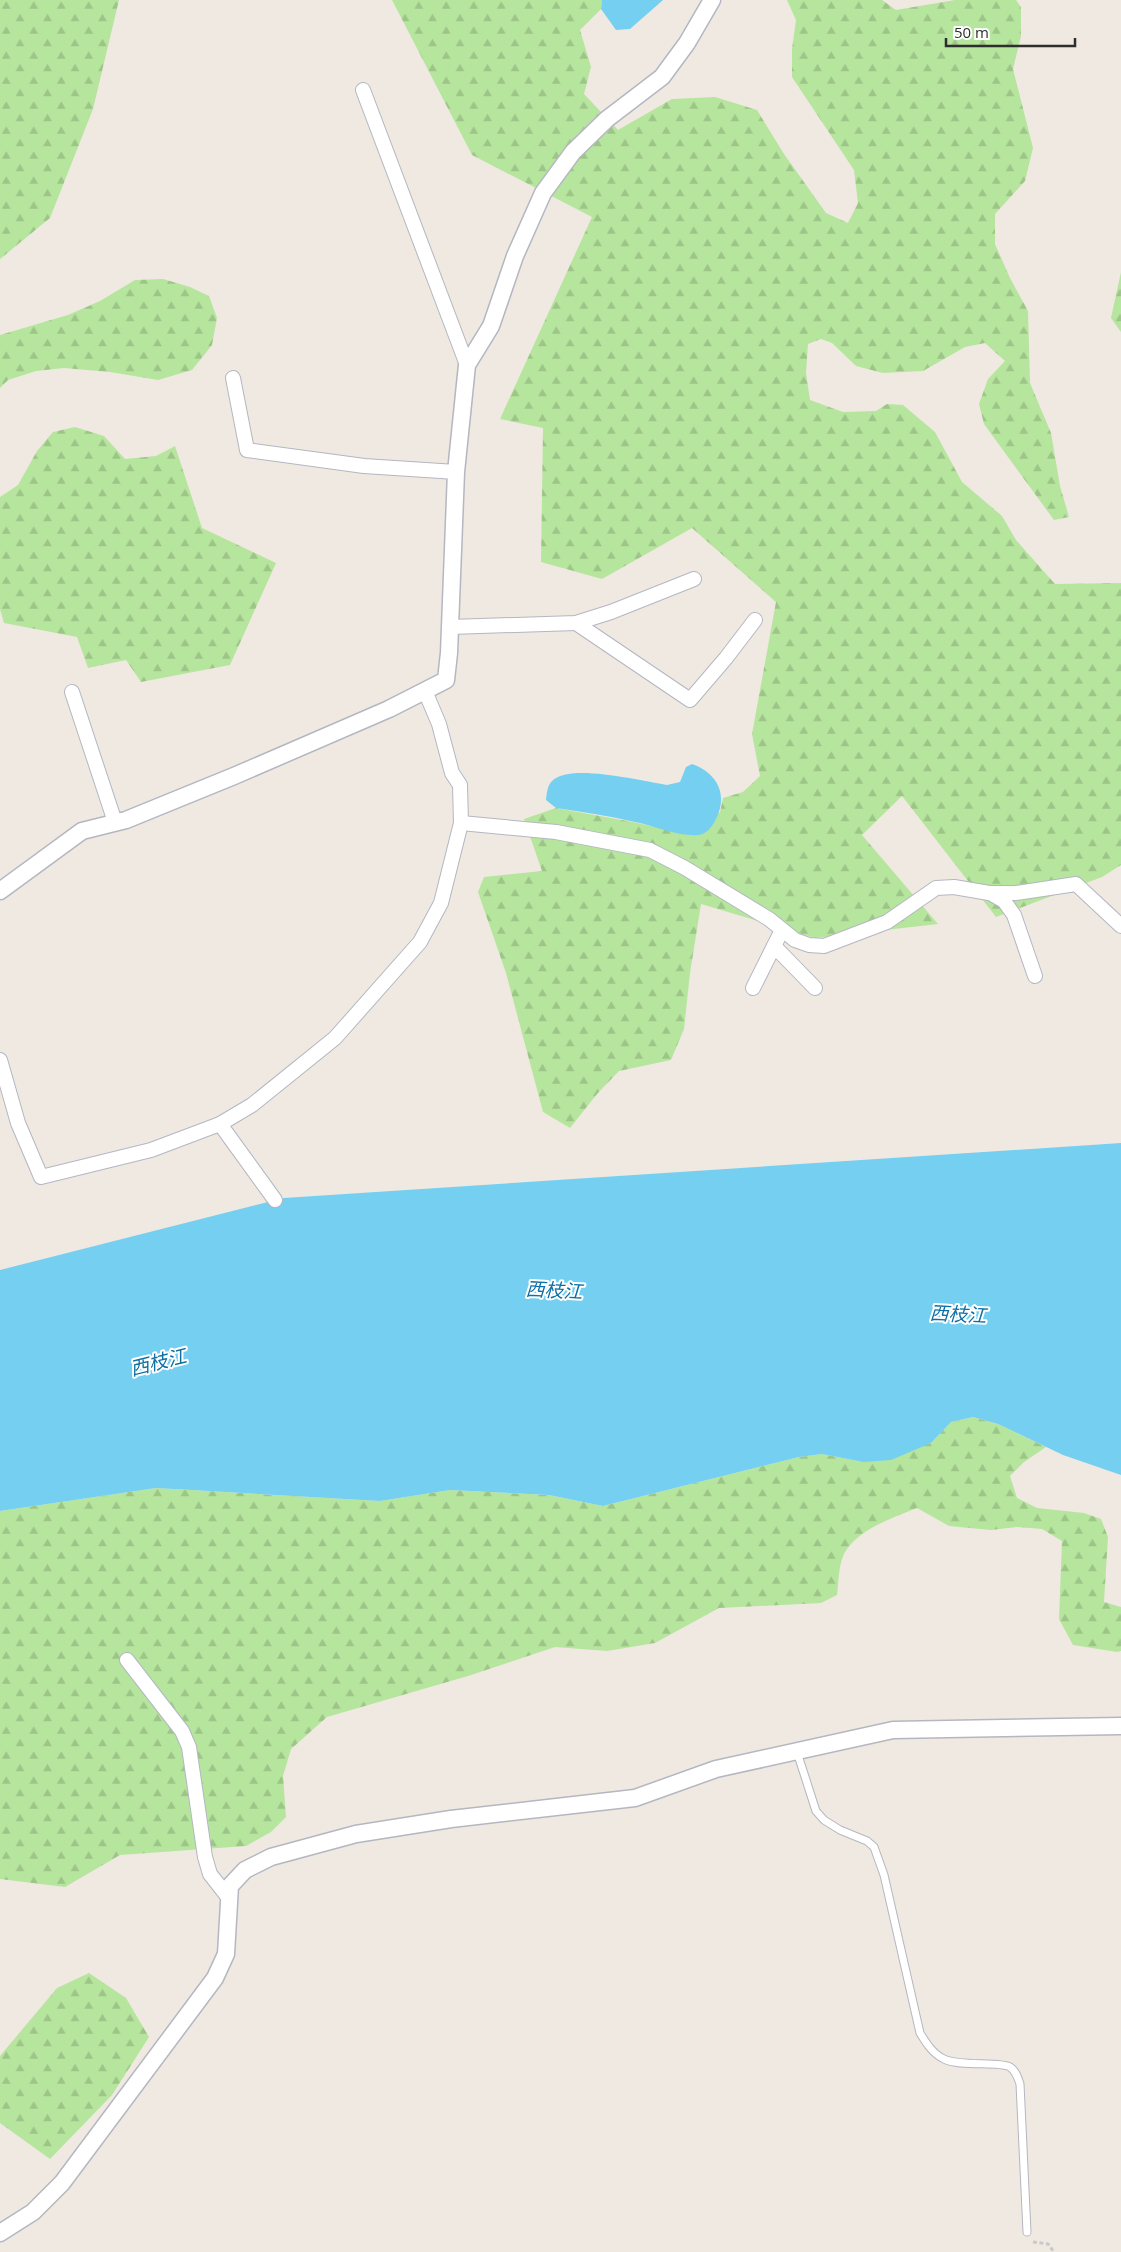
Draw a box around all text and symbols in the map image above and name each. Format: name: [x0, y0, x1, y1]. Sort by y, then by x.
scale bar: [946, 15, 1075, 47]
text: 50 m: [954, 22, 989, 42]
water label: 西枝江: [525, 1276, 585, 1305]
water label: 西枝江: [929, 1300, 989, 1329]
water label: 西枝江: [127, 1342, 191, 1382]

